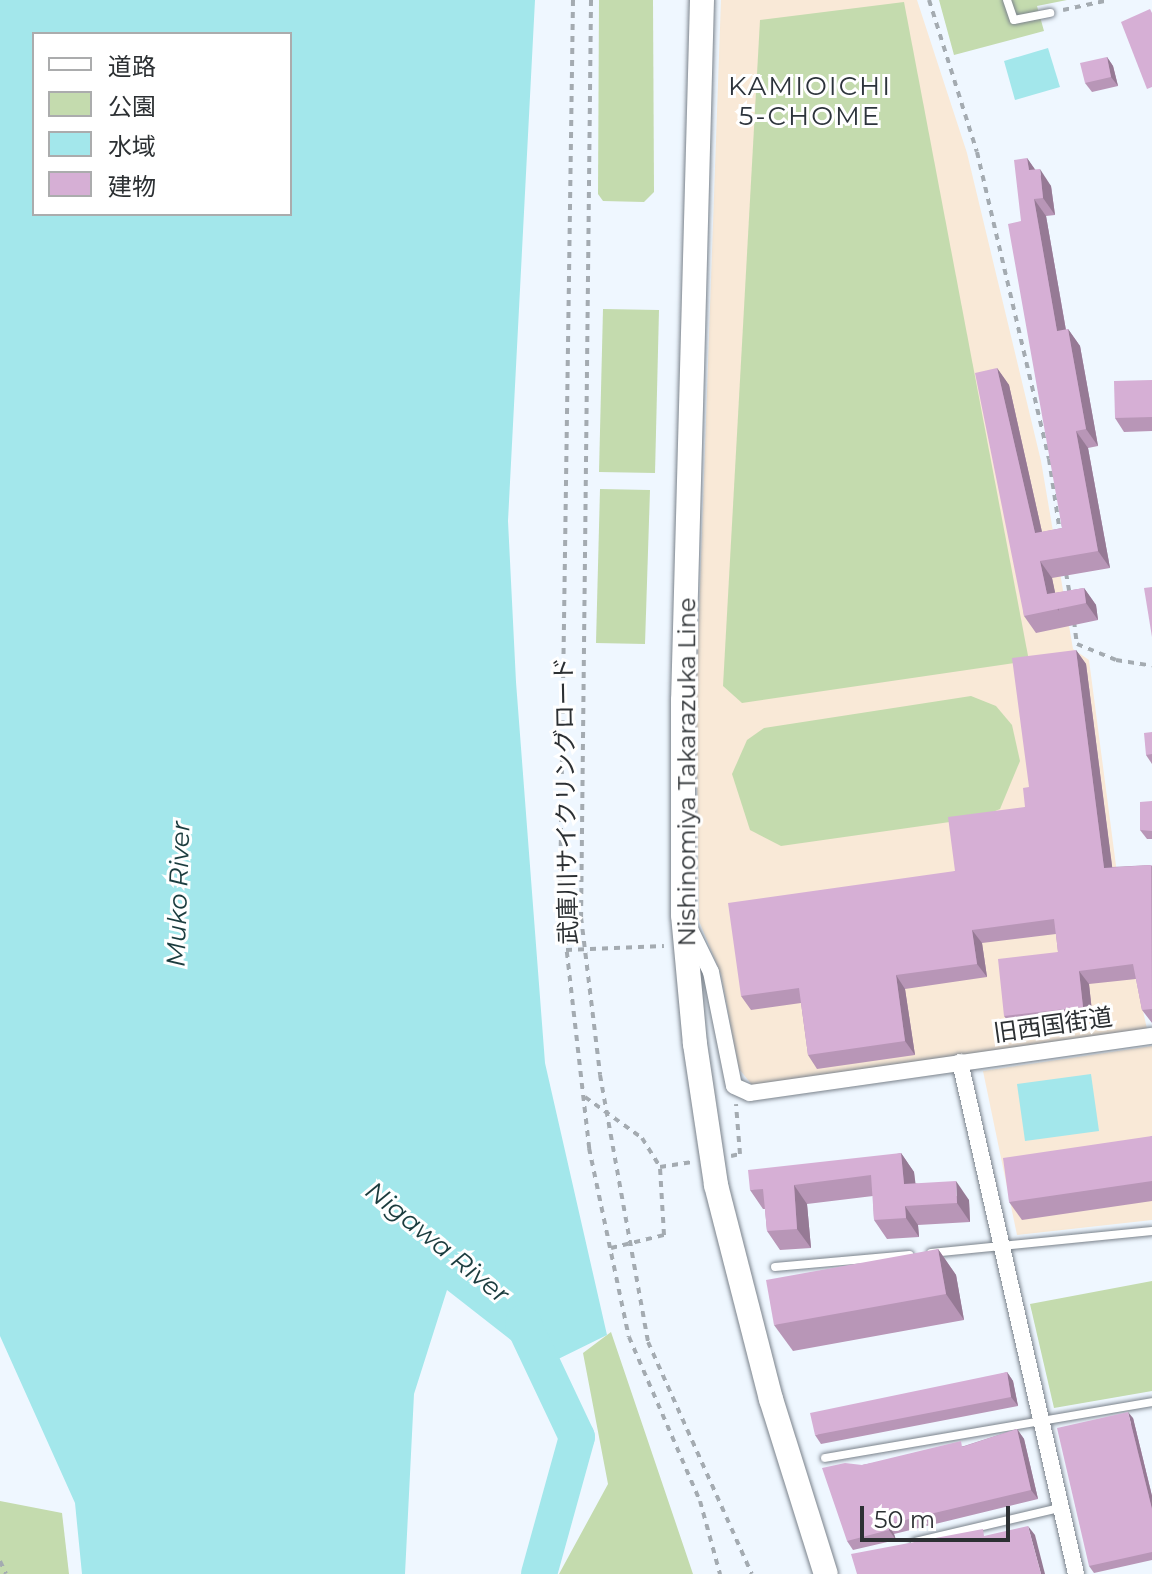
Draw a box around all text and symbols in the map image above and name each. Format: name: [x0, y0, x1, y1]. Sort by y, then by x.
legend: [32, 32, 292, 216]
text: 道路: [108, 52, 156, 81]
district label: KAMIOICHI 5-CHOME: [728, 71, 892, 132]
text: 公園: [108, 92, 156, 121]
text: 水域: [108, 132, 156, 161]
text: 建物: [108, 172, 156, 201]
street label: Nishinomiya Takarazuka Line: [673, 597, 701, 947]
street label: 武庫川サイクリングロード: [549, 657, 583, 945]
water label: Muko River: [161, 821, 197, 967]
street label: 旧西国街道: [992, 1002, 1114, 1048]
water label: Nigawa River: [359, 1175, 515, 1311]
scale bar: [864, 1490, 1014, 1540]
text: 50 m: [874, 1505, 935, 1534]

